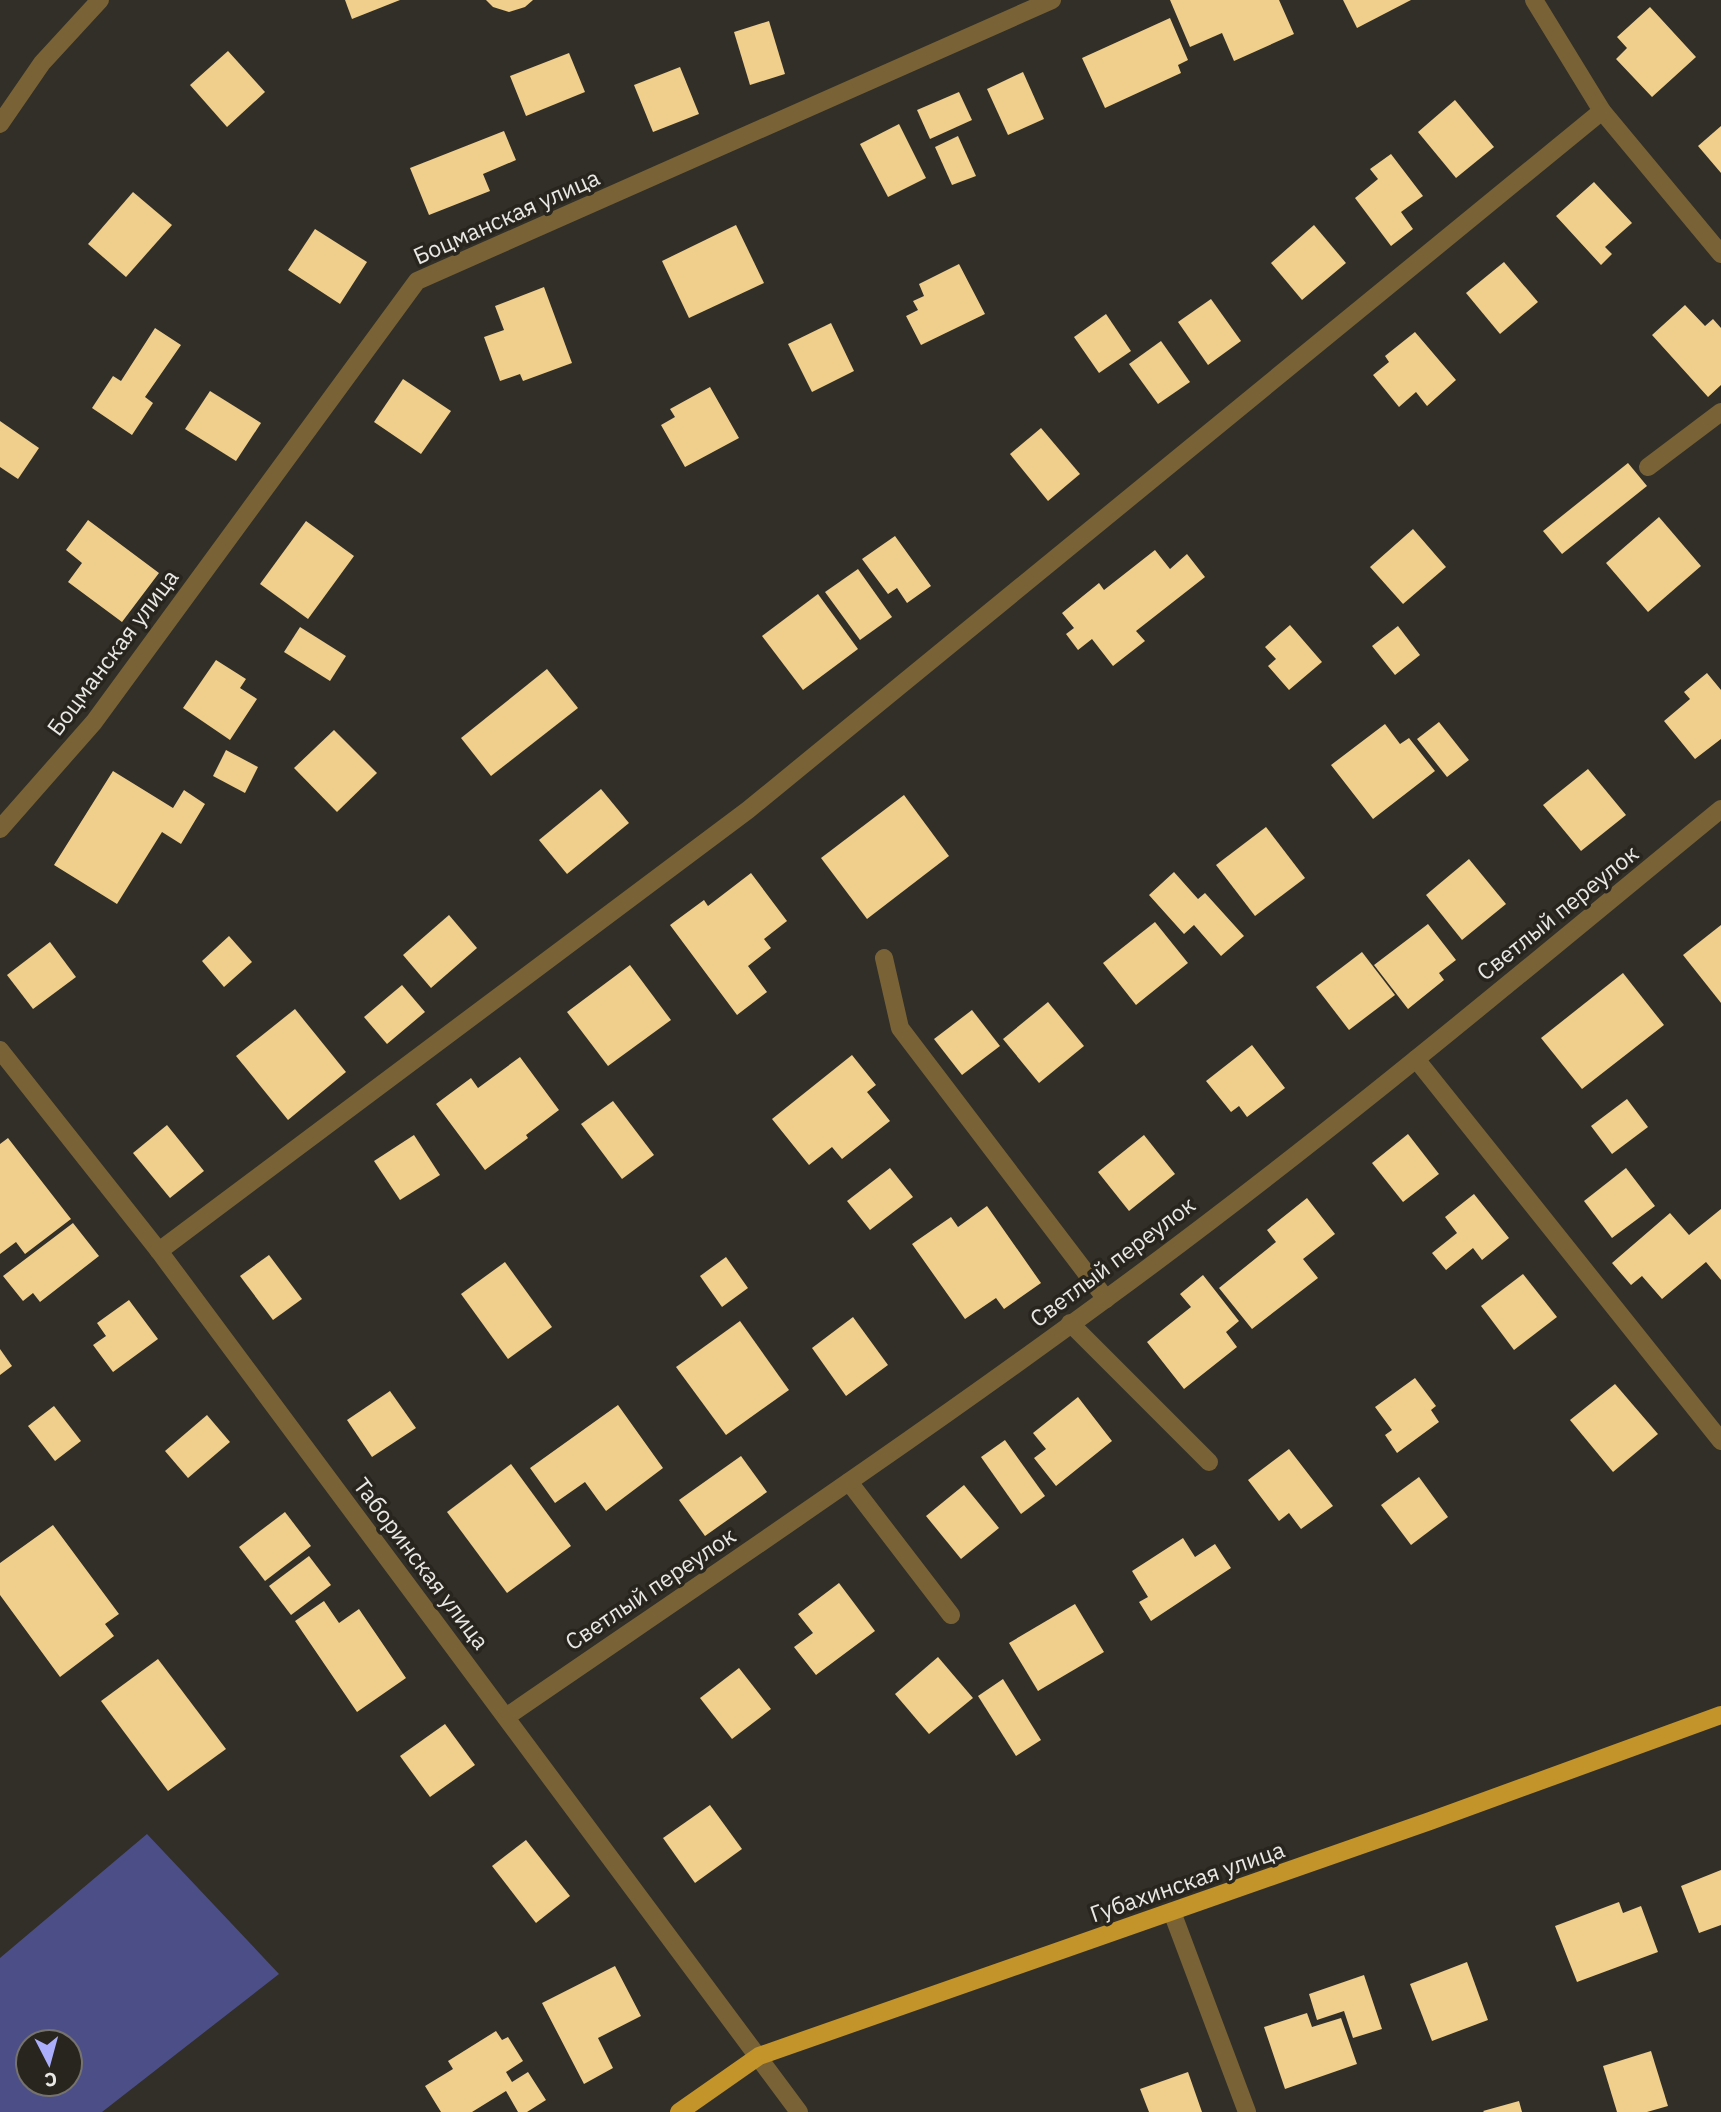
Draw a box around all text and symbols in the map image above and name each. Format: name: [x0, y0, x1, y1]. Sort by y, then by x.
street label: Боцманская улица: [408, 161, 604, 271]
street label: Боцманская улица: [40, 563, 184, 741]
street label: Светлый переулок: [1470, 838, 1644, 986]
street label: Светлый переулок: [1023, 1189, 1201, 1333]
street label: Таборинская улица: [347, 1471, 497, 1655]
street label: Светлый переулок: [559, 1520, 741, 1656]
street label: Губахинская улица: [1086, 1834, 1288, 1928]
north arrow: [14, 2028, 84, 2098]
text: С: [43, 2067, 58, 2092]

